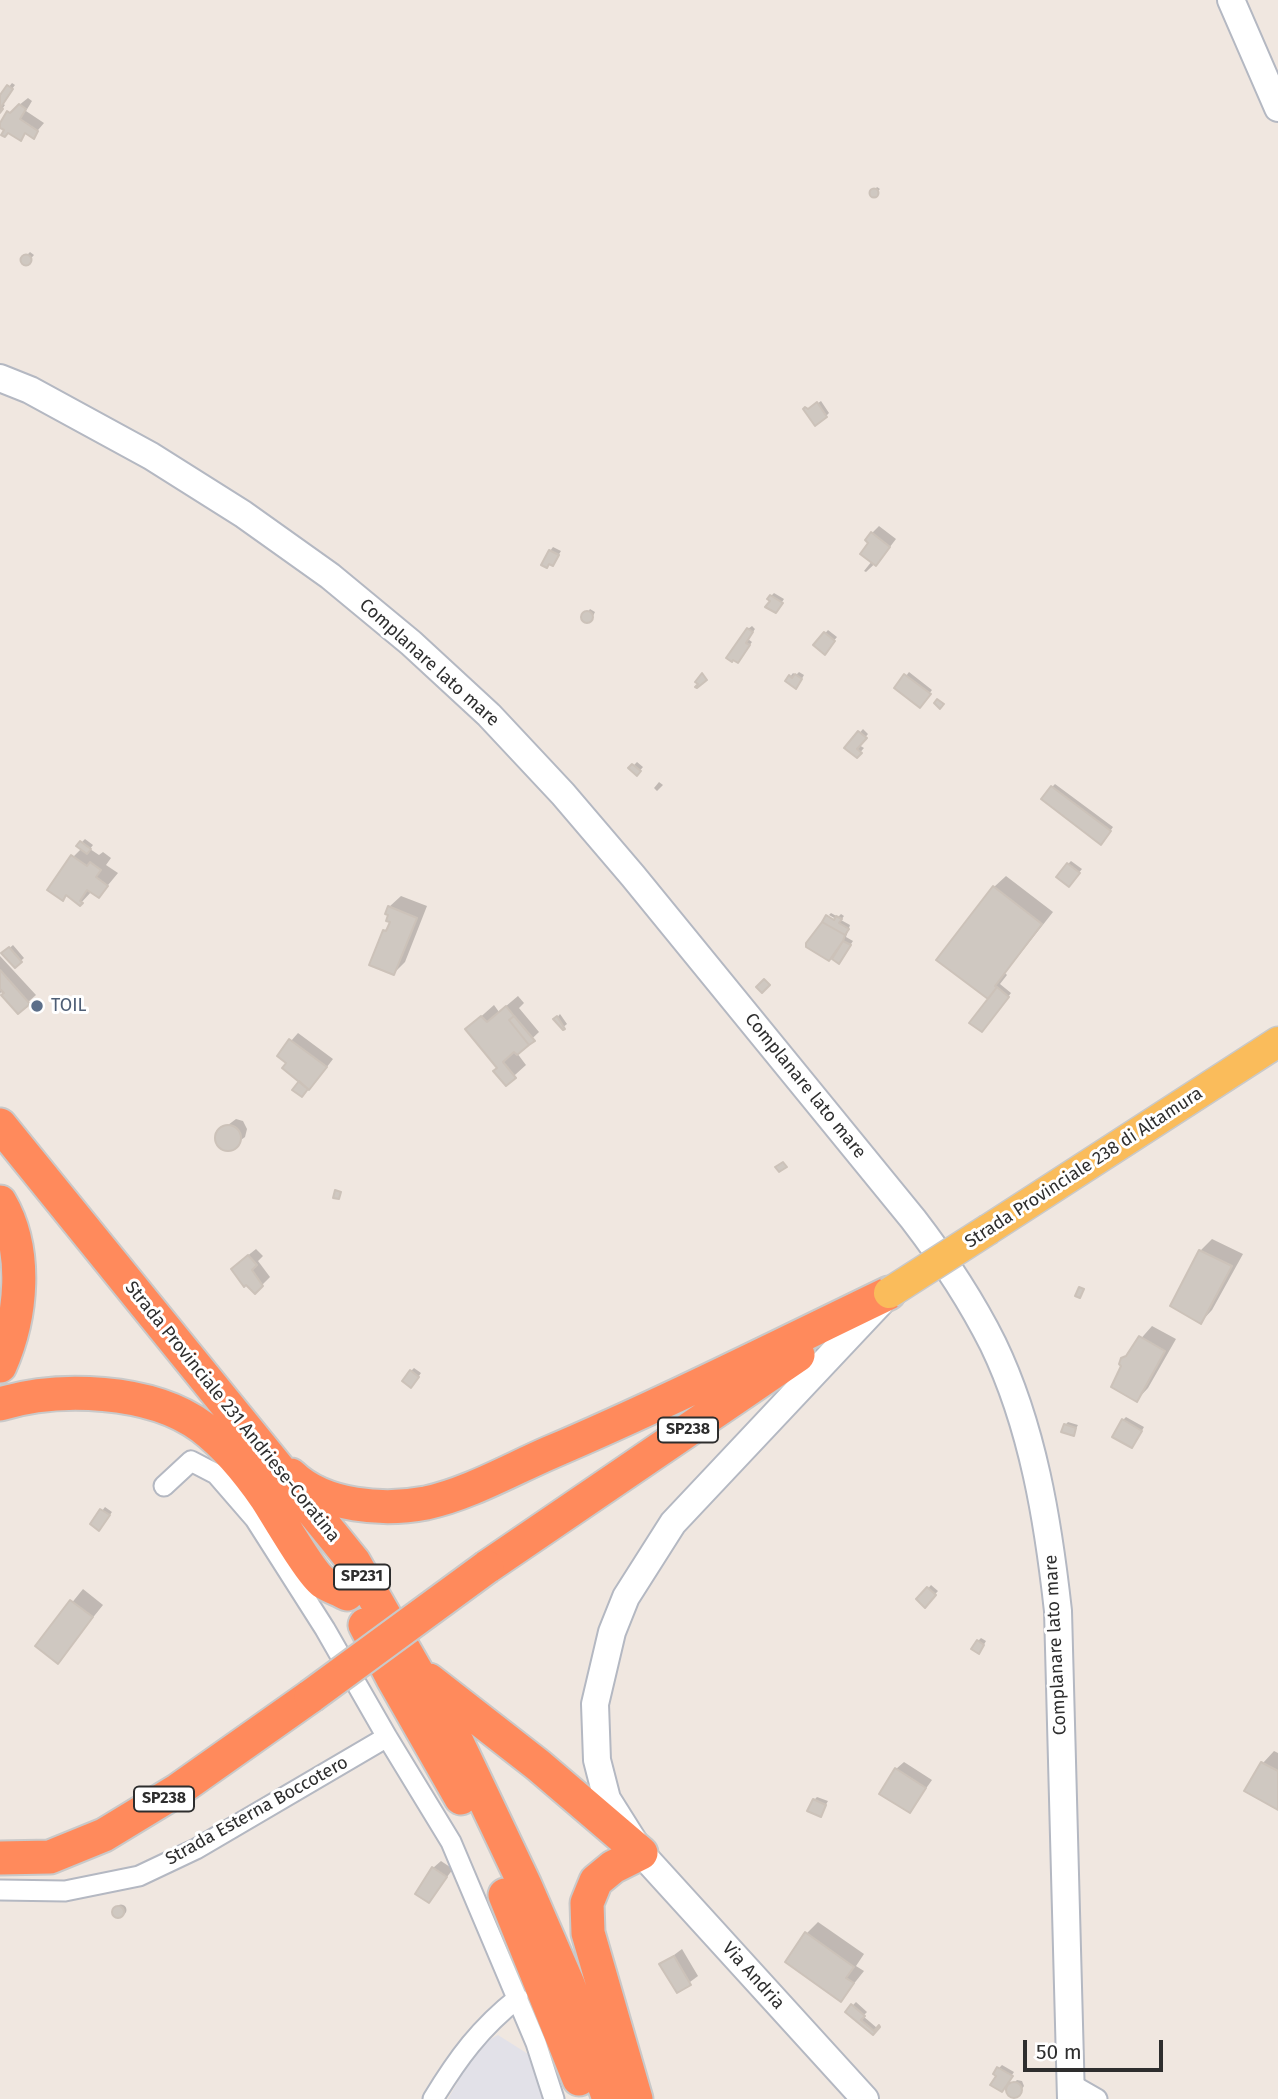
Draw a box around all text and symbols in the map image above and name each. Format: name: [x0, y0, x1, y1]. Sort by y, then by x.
street label: Complanare lato mare: [355, 595, 503, 731]
place label: TOIL: [51, 995, 86, 1017]
marker: TOIL: [29, 998, 45, 1014]
street label: Complanare lato mare: [740, 1009, 870, 1163]
street label: Strada Provinciale 238 di Altamura: [961, 1083, 1207, 1253]
street label: Strada Provinciale 231 Andriese-Coratina: [120, 1277, 344, 1547]
road number: SP238: [658, 1418, 718, 1442]
street label: Complanare lato mare: [1040, 1554, 1072, 1736]
road number: SP231: [334, 1564, 390, 1590]
street label: Strada Esterna Boccotero: [162, 1752, 352, 1870]
road number: SP238: [134, 1786, 194, 1812]
street label: Via Andria: [717, 1938, 789, 2014]
scale bar: [1026, 2025, 1166, 2070]
text: 50 m: [1036, 2039, 1082, 2065]

